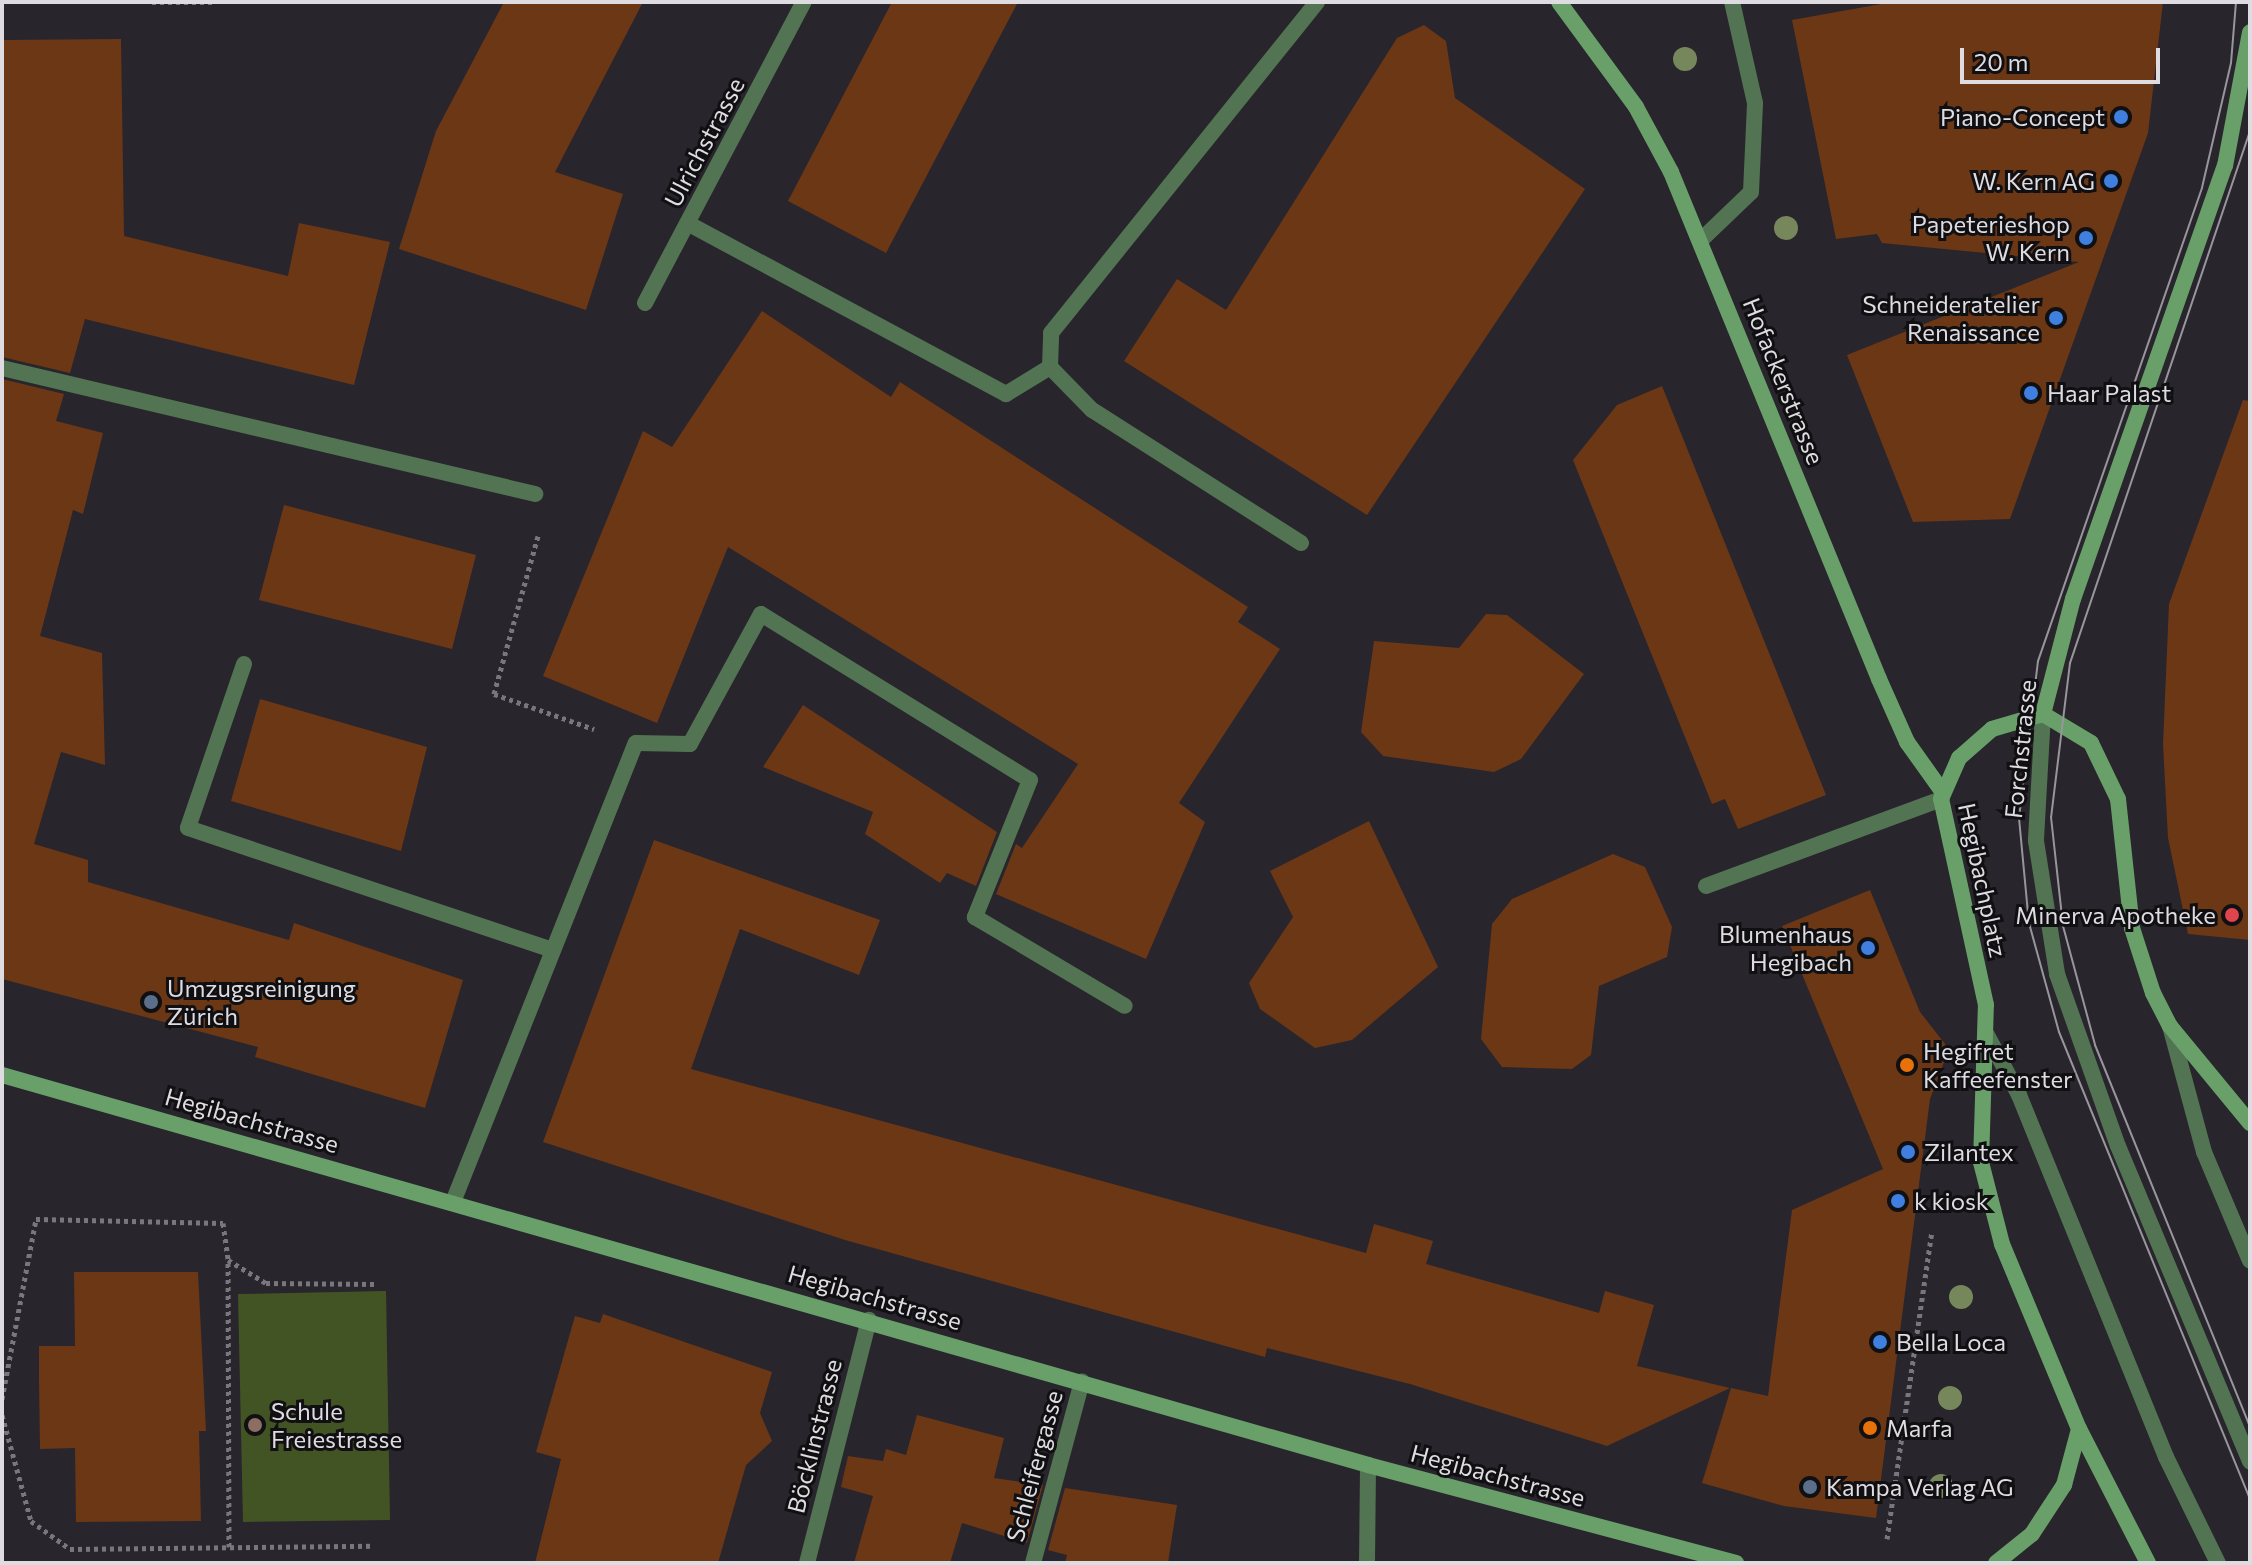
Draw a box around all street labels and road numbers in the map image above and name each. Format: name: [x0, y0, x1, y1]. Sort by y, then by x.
street label: Ulrichstrasse: [658, 73, 750, 211]
street label: Hofackerstrasse: [1737, 293, 1831, 469]
street label: Forchstrasse: [1998, 678, 2042, 820]
street label: Hegibachplatz: [1953, 800, 2013, 960]
street label: Hegibachstrasse: [162, 1081, 342, 1159]
street label: Hegibachstrasse: [785, 1258, 965, 1336]
street label: Böcklinstrasse: [781, 1356, 847, 1516]
street label: Schleifergasse: [1000, 1387, 1068, 1545]
street label: Hegibachstrasse: [1408, 1438, 1588, 1512]

